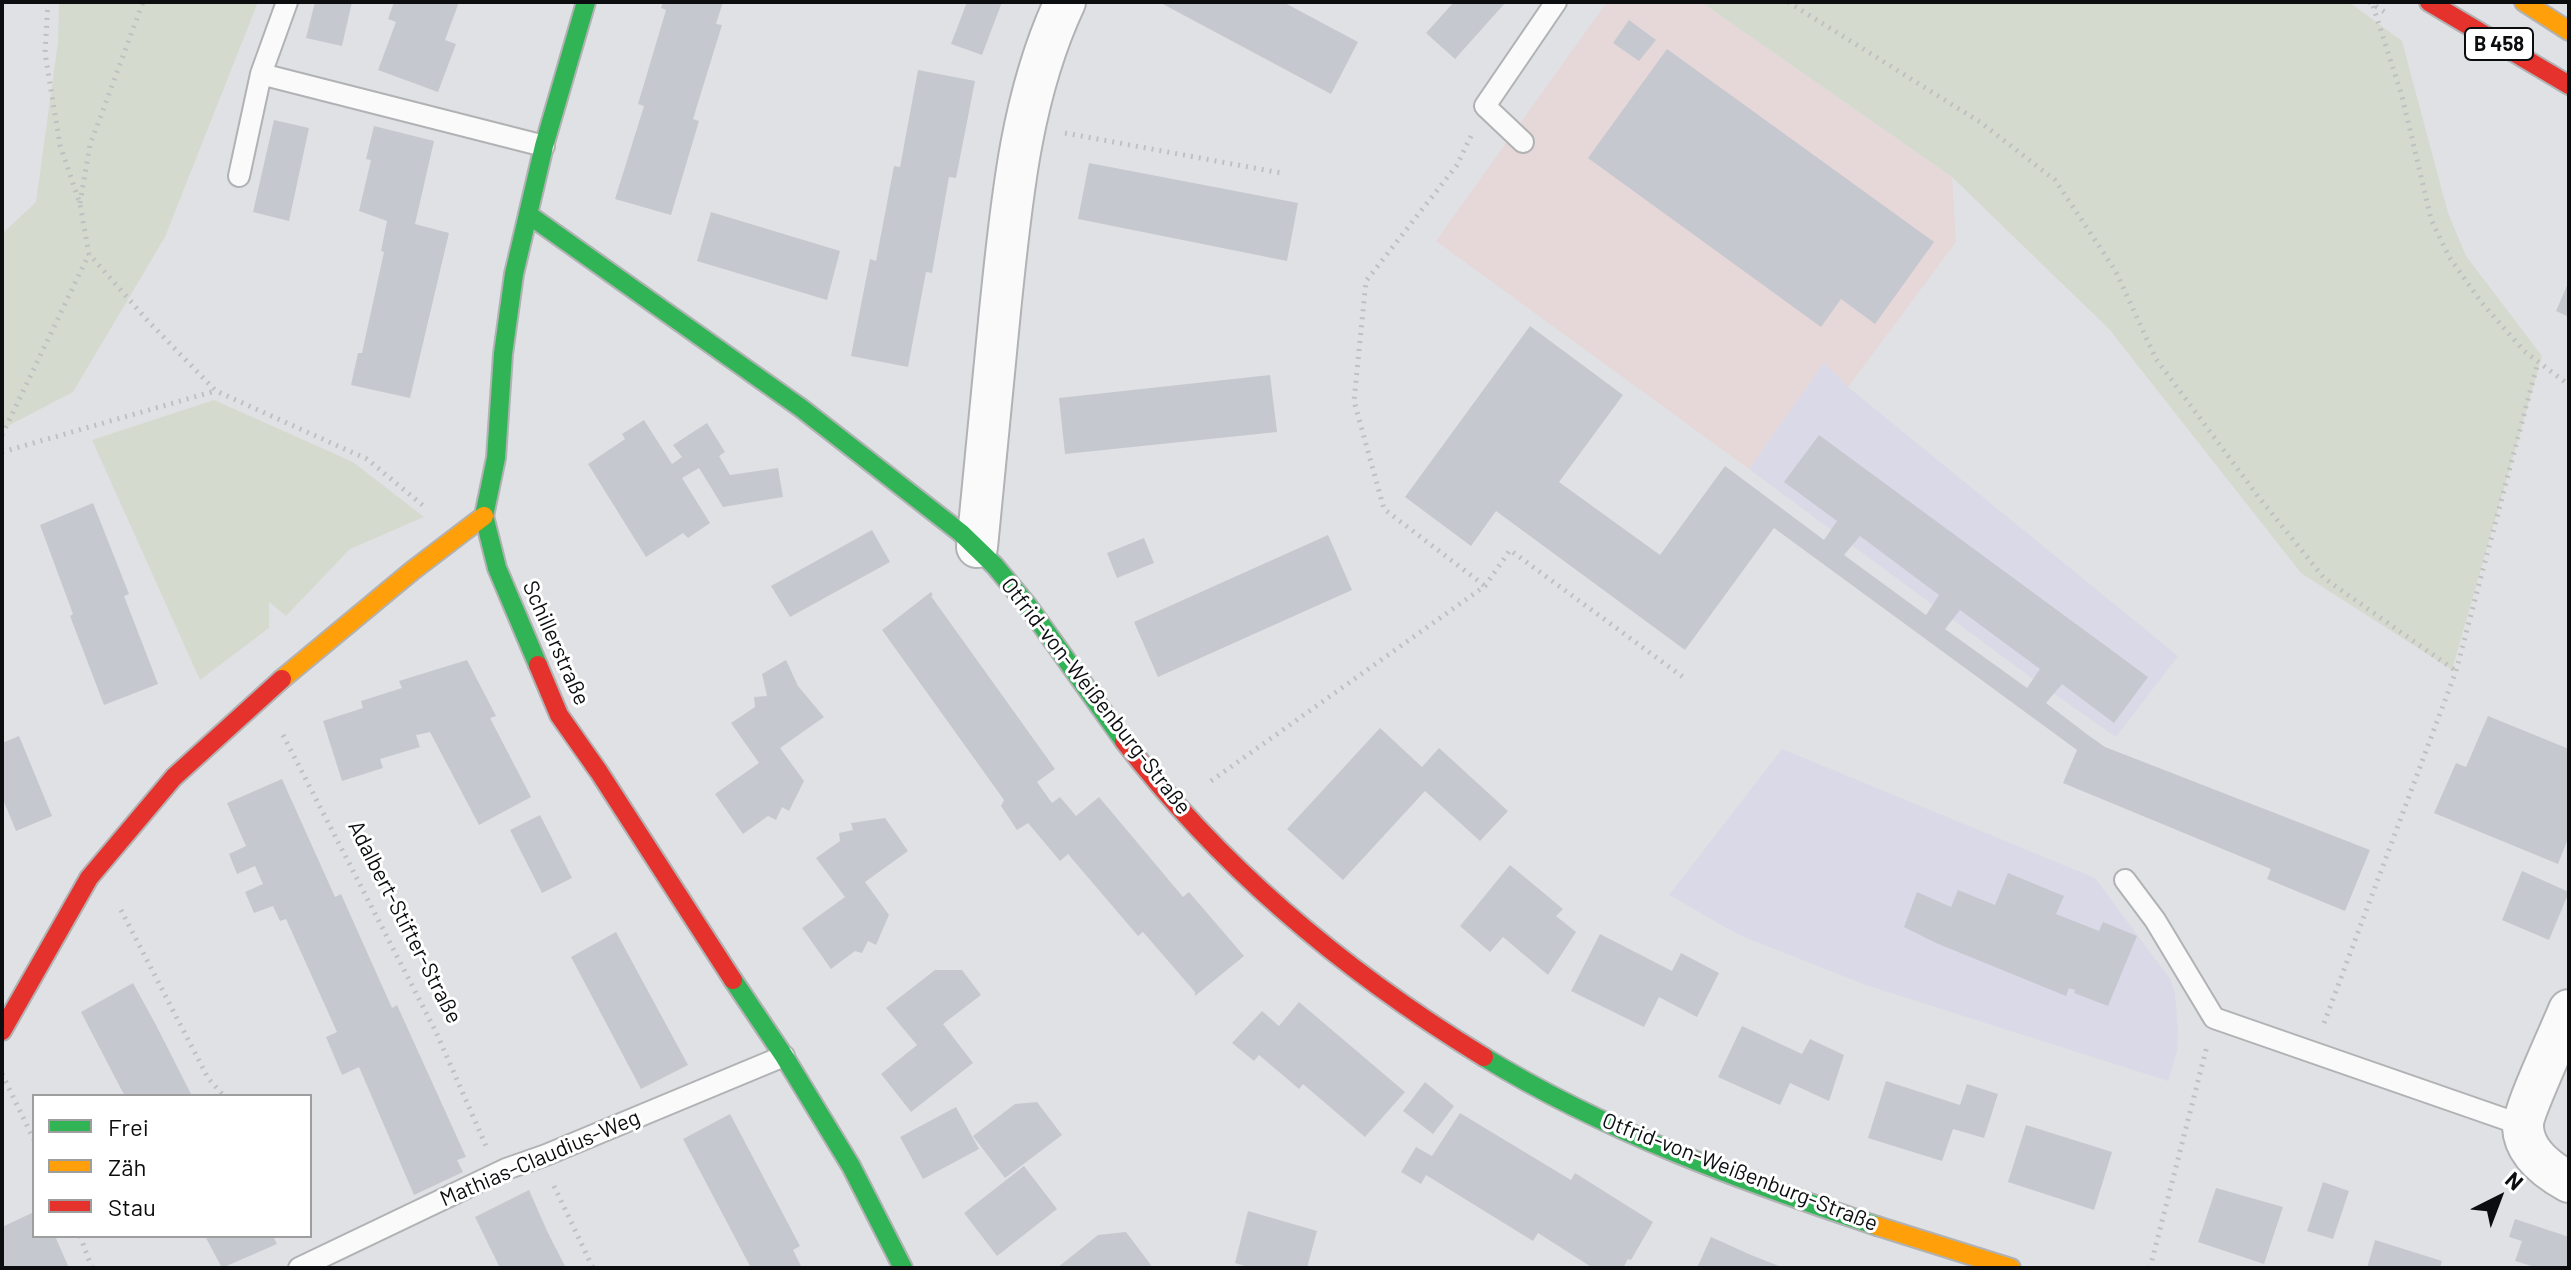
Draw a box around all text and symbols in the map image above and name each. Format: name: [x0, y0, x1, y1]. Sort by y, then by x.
road number: B 458: [2465, 28, 2533, 60]
street label: Otfrid-von-Weißenburg-Straße: [995, 572, 1197, 820]
street label: Schillerstraße: [517, 577, 595, 709]
street label: Adalbert-Stifter-Straße: [342, 816, 468, 1028]
legend: [32, 1094, 312, 1238]
street label: Mathias-Claudius-Weg: [436, 1104, 644, 1212]
street label: Otfrid-von-Weißenburg-Straße: [1598, 1107, 1882, 1237]
text: Frei: [108, 1112, 149, 1141]
text: Zäh: [108, 1152, 146, 1181]
north arrow: [2459, 1158, 2539, 1238]
text: N: [2501, 1166, 2529, 1195]
text: Stau: [108, 1192, 156, 1221]

